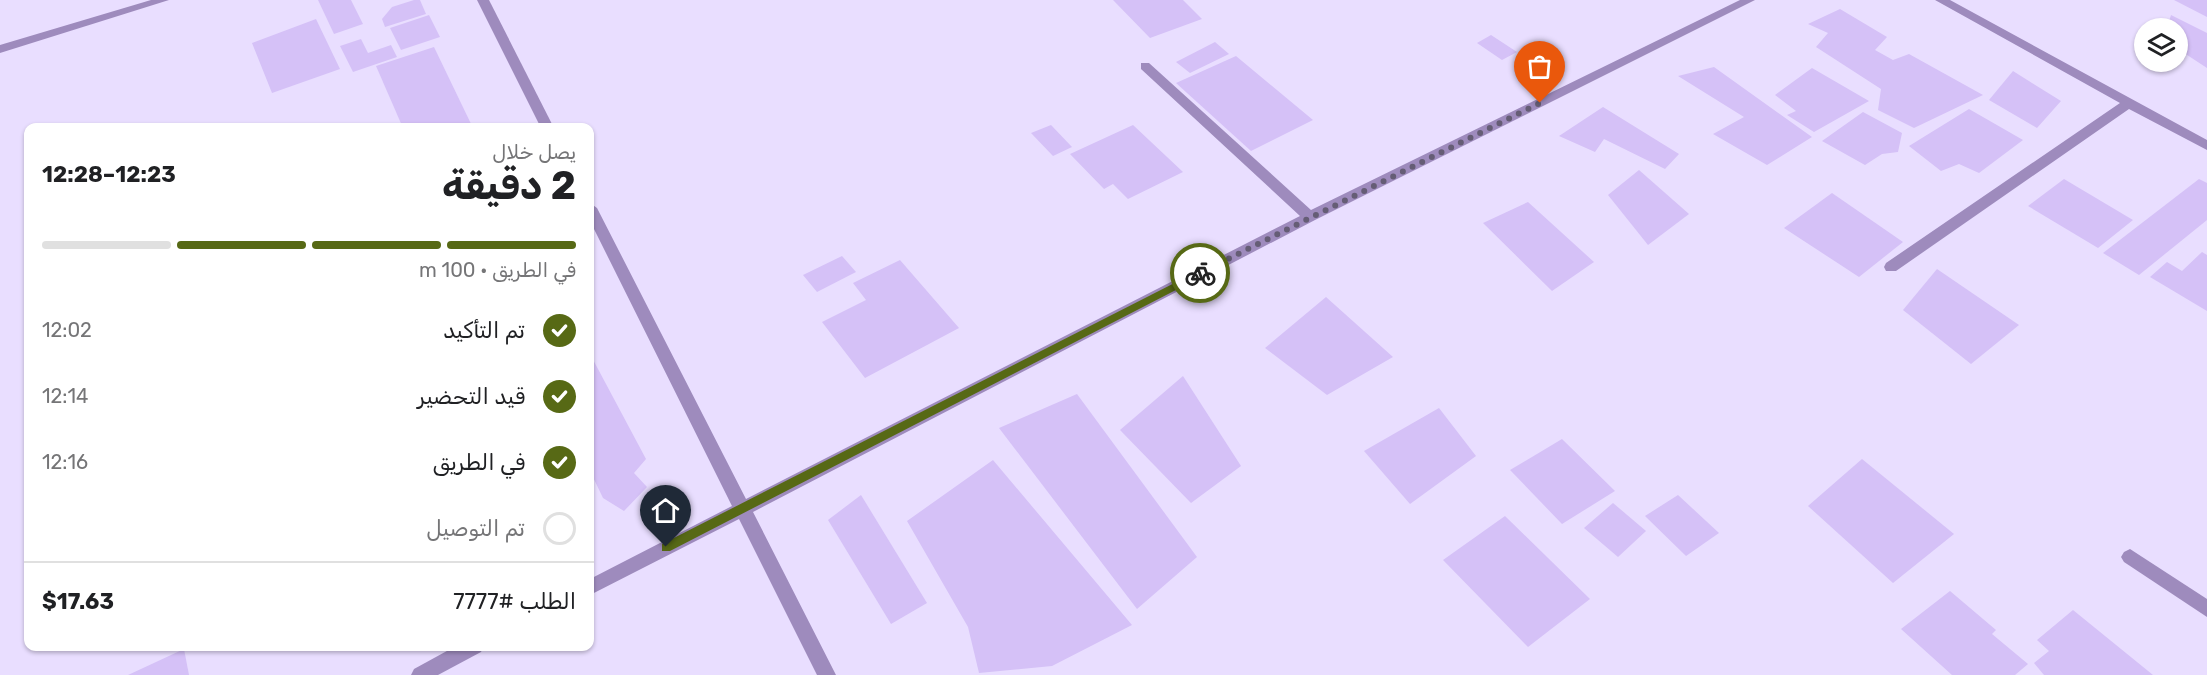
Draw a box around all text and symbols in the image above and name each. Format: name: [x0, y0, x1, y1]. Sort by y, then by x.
map controls: [2134, 18, 2188, 72]
button: layers: [2134, 18, 2188, 72]
pin: [1514, 41, 1565, 103]
icon: bag: [1523, 50, 1556, 83]
text: يصل خلال: [492, 140, 576, 164]
text: 12:23–12:28: [42, 161, 176, 188]
text: 2 دقيقة: [442, 163, 576, 209]
courier: [1170, 243, 1230, 303]
icon: bike: [1184, 257, 1217, 290]
text: في الطريق · 100 m: [419, 258, 576, 282]
icon: check: [543, 314, 576, 347]
text: تم التأكيد: [443, 317, 525, 344]
text: 12:02: [42, 318, 92, 342]
icon: check: [543, 380, 576, 413]
text: قيد التحضير: [417, 383, 525, 410]
text: 12:14: [42, 384, 88, 408]
icon: check: [543, 446, 576, 479]
text: في الطريق: [433, 449, 525, 476]
text: 12:16: [42, 450, 88, 474]
pin: [640, 485, 691, 547]
icon: home: [649, 494, 682, 527]
text: تم التوصيل: [426, 515, 525, 542]
text: $17.63: [42, 588, 114, 615]
text: الطلب #7777: [453, 588, 576, 615]

